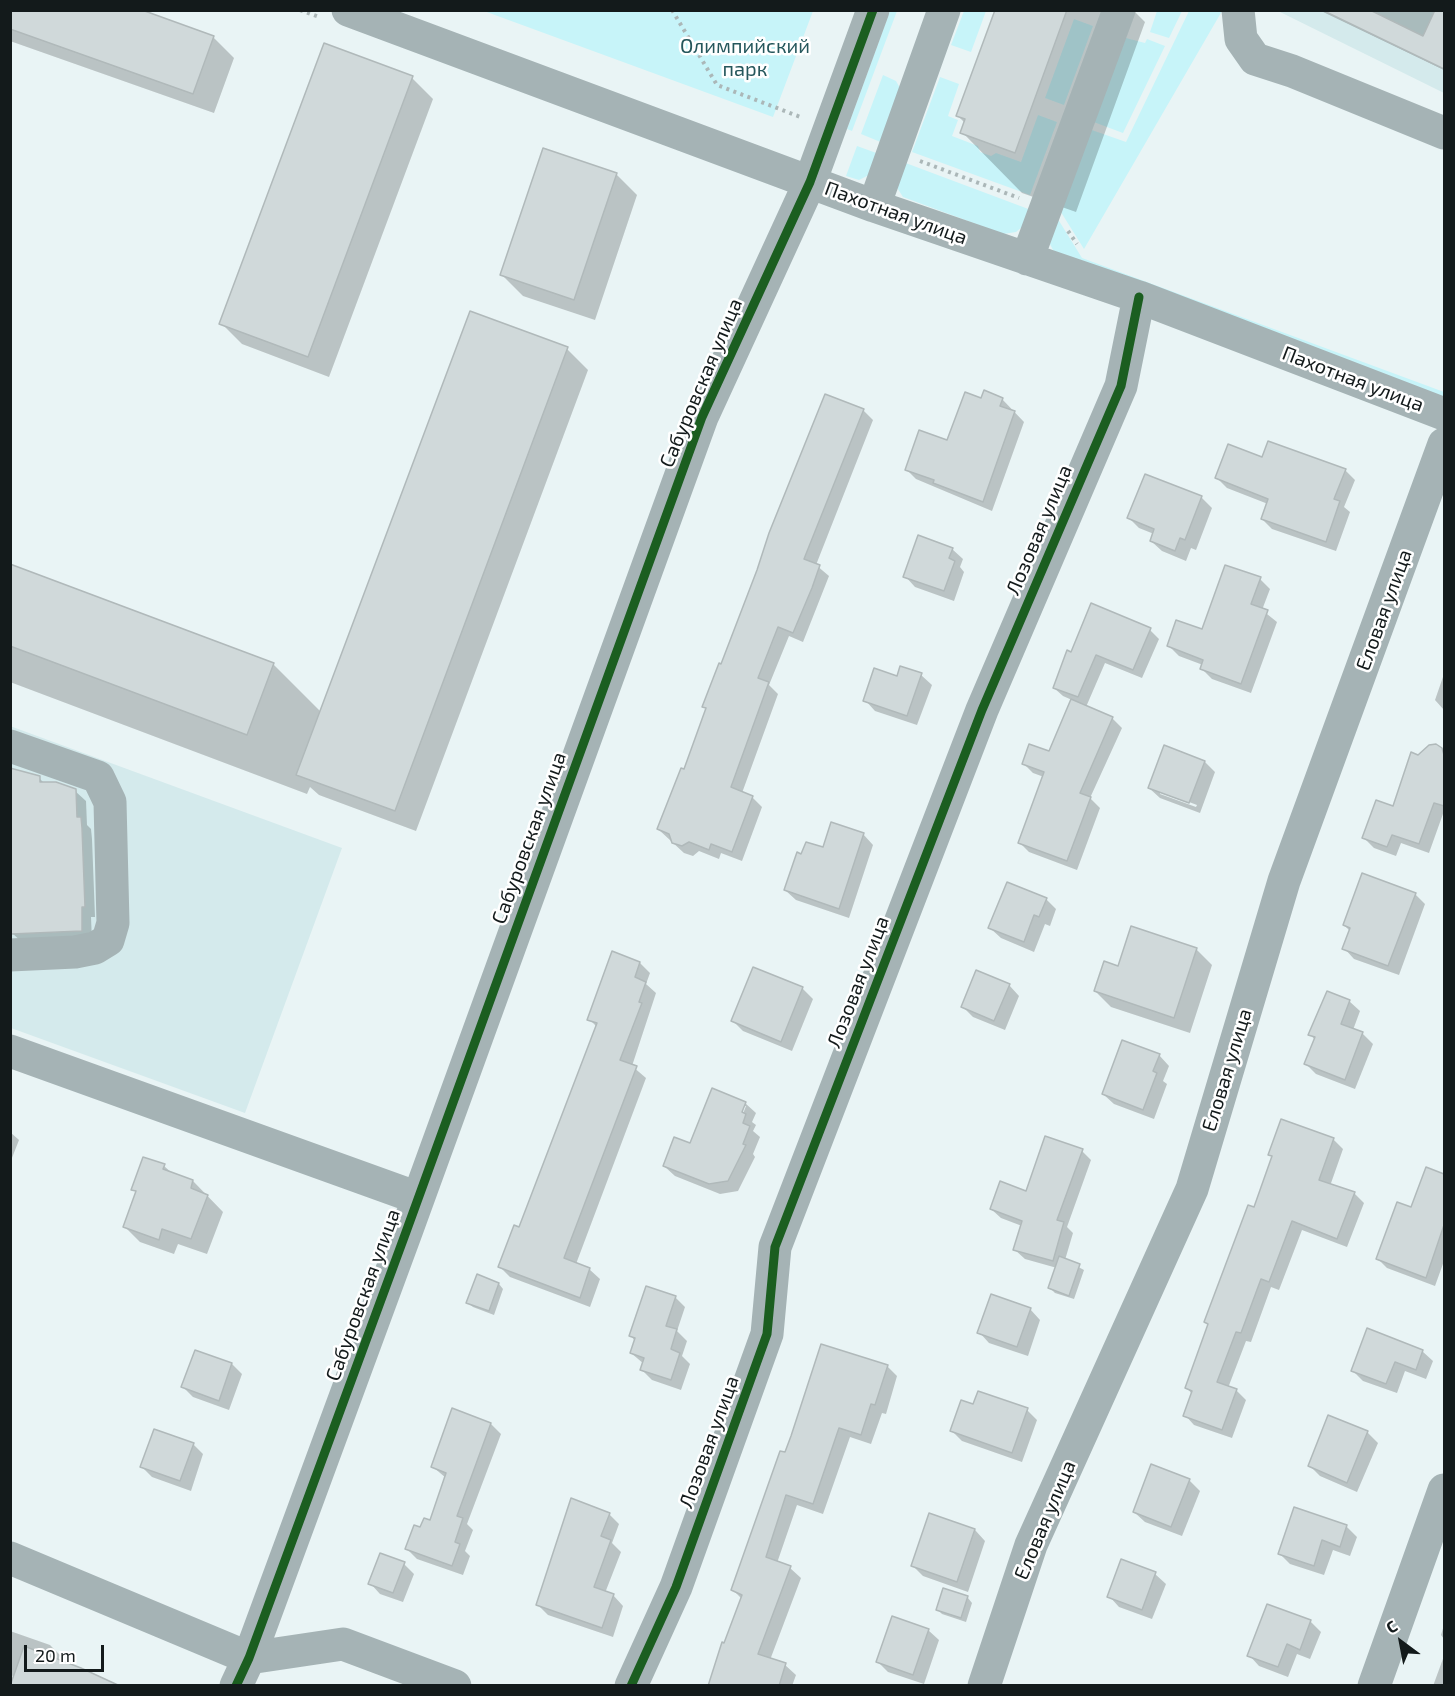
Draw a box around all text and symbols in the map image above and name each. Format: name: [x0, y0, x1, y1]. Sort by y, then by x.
park label: Олимпийский парк: [680, 34, 810, 81]
street label: Пахотная улица: [822, 176, 970, 250]
street label: Сабуровская улица: [655, 295, 747, 471]
street label: Пахотная улица: [1279, 341, 1427, 417]
street label: Лозовая улица: [1001, 461, 1077, 599]
street label: Еловая улица: [1351, 546, 1417, 674]
street label: Сабуровская улица: [487, 749, 571, 927]
street label: Лозовая улица: [822, 913, 894, 1051]
street label: Еловая улица: [1197, 1006, 1257, 1134]
street label: Сабуровская улица: [321, 1206, 405, 1384]
street label: Лозовая улица: [674, 1373, 744, 1511]
street label: Еловая улица: [1009, 1457, 1081, 1583]
north arrow: [1371, 1612, 1431, 1672]
text: С: [1382, 1616, 1400, 1637]
scale bar: [27, 1633, 106, 1671]
text: 20 m: [35, 1644, 76, 1666]

